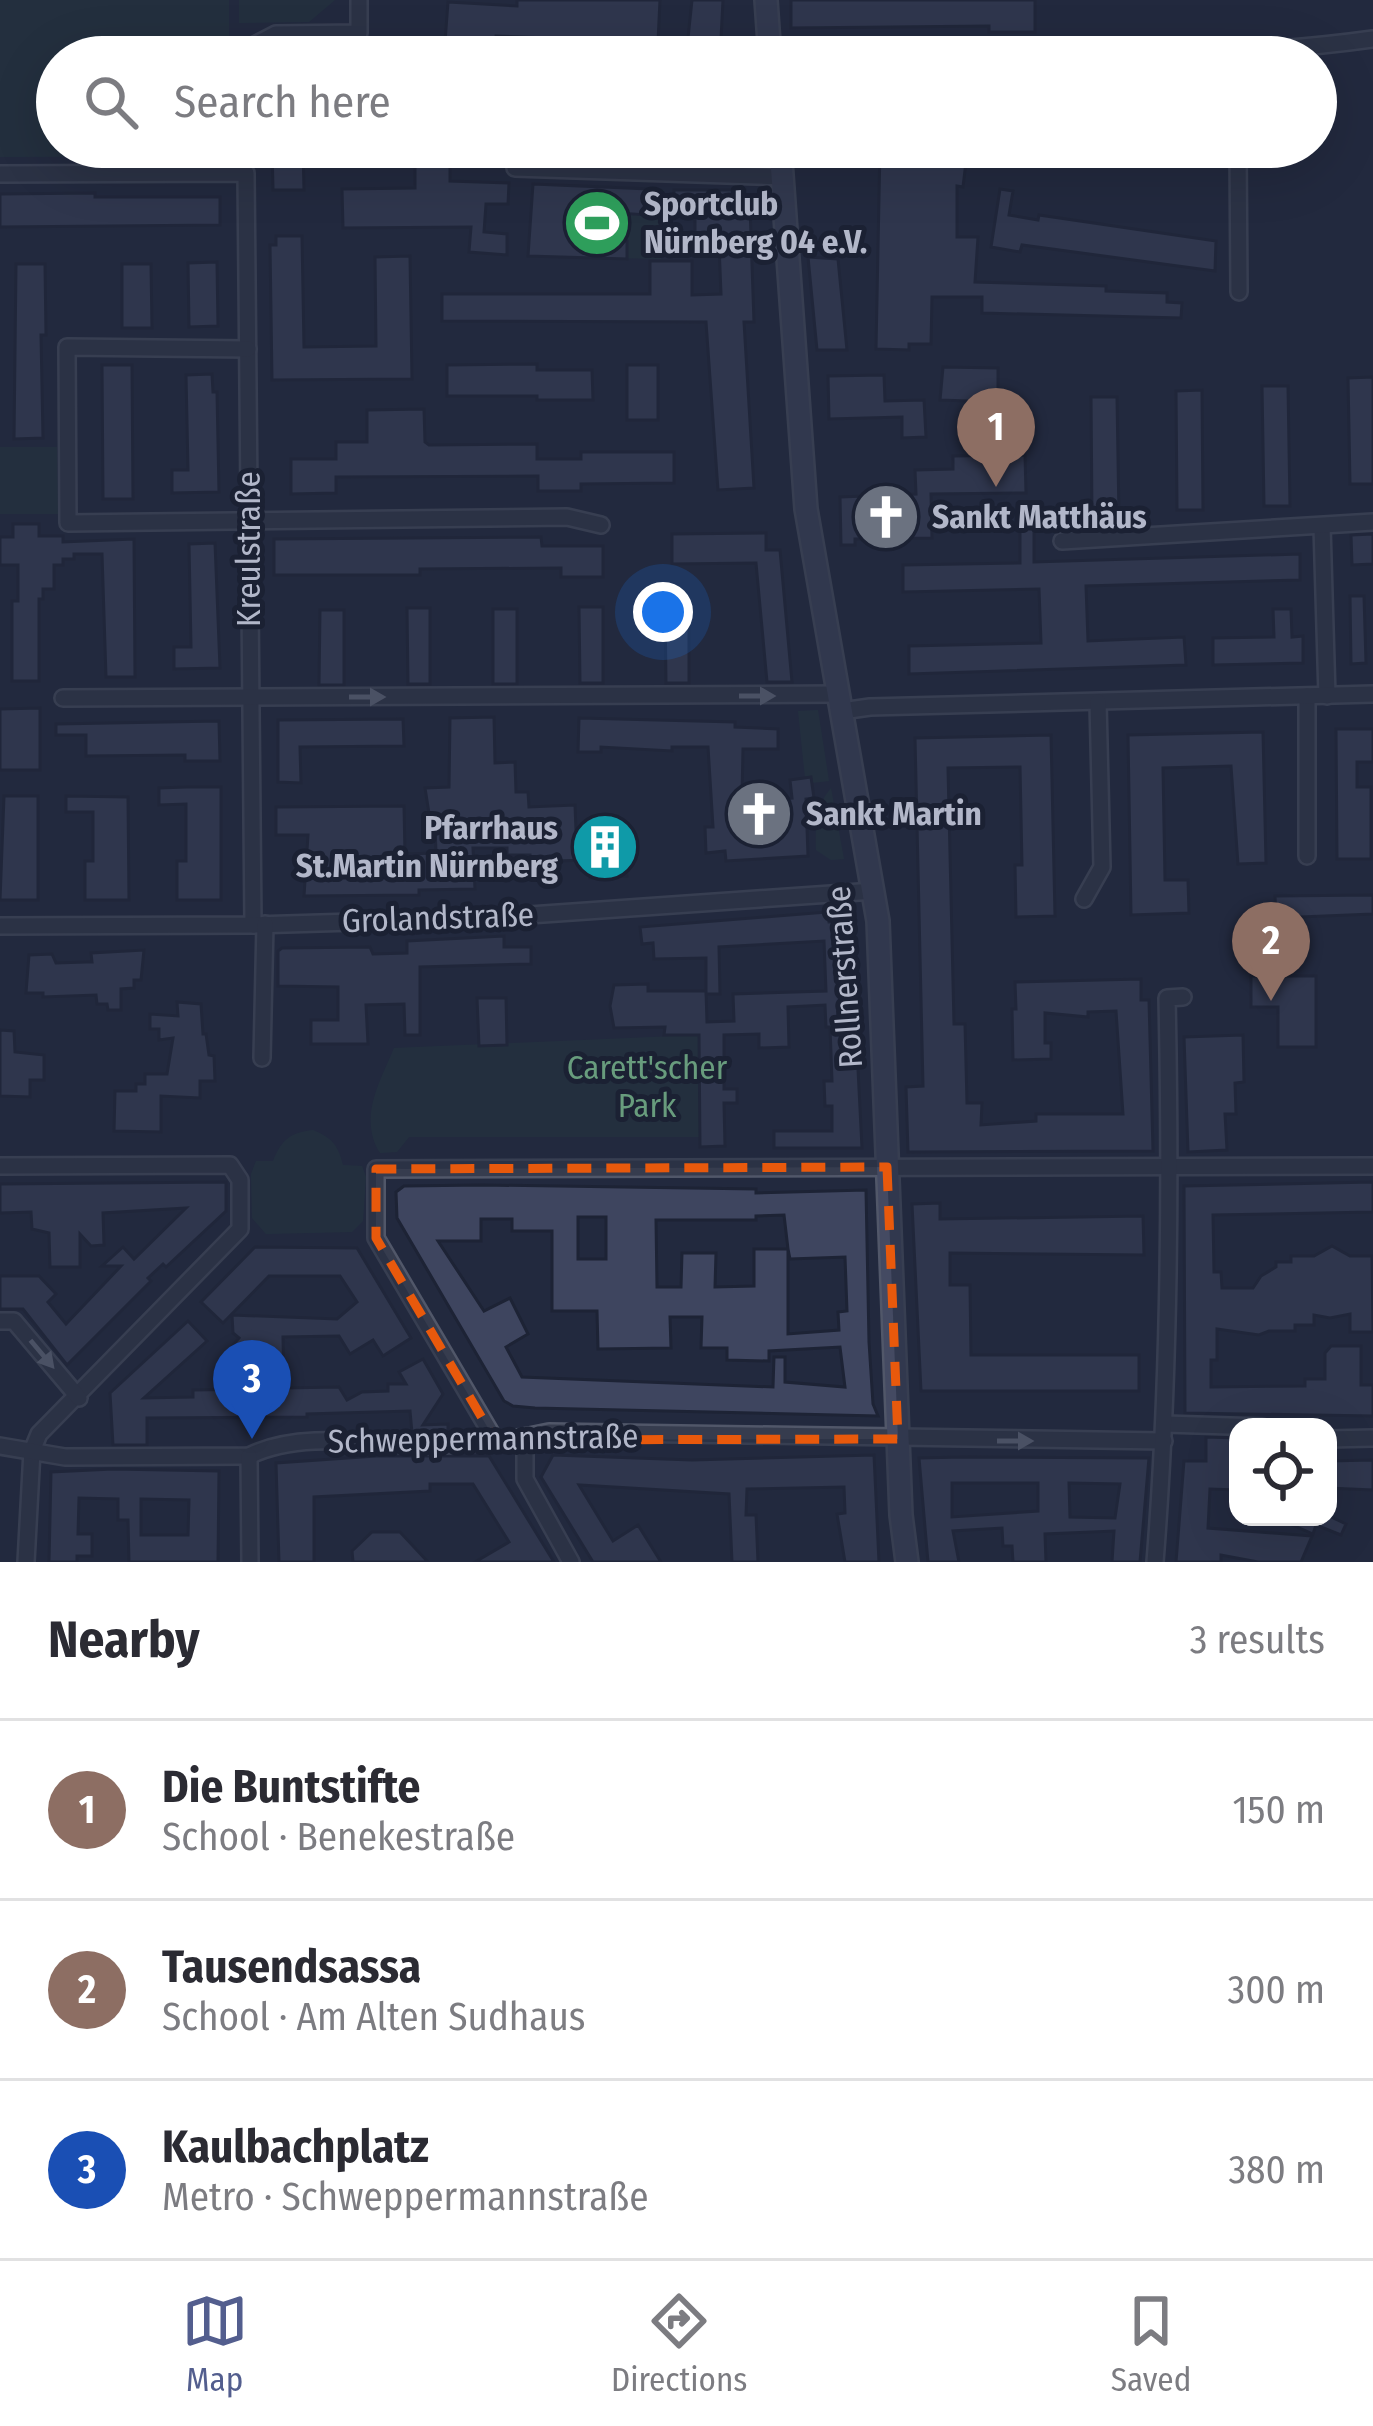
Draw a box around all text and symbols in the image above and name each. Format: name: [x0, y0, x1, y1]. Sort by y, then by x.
search box: [36, 36, 1337, 168]
icon: search: [78, 69, 144, 135]
text: Search here: [174, 75, 391, 129]
place label: Sportclub Nürnberg 04 e.V.: [644, 184, 867, 262]
sports icon: Sportclub Nürnberg 04 e.V.: [562, 188, 632, 258]
pin: 1: [957, 388, 1035, 487]
street label: Kreulstraße: [229, 471, 269, 627]
church icon: Sankt Matthäus: [851, 482, 921, 552]
place label: Sankt Matthäus: [932, 497, 1147, 537]
your location: [633, 582, 693, 642]
one-way arrow: [739, 686, 777, 706]
one-way arrow: [349, 687, 387, 707]
church icon: Sankt Martin: [724, 779, 794, 849]
place label: Sankt Martin: [806, 794, 982, 834]
place label: Pfarrhaus St.Martin Nürnberg: [296, 808, 559, 886]
building icon: Pfarrhaus St.Martin Nürnberg: [570, 812, 640, 882]
street label: Rollnerstraße: [819, 885, 871, 1069]
street label: Grolandstraße: [341, 895, 535, 941]
pin: 2: [1232, 902, 1310, 1001]
park label: Carett'scher Park: [567, 1048, 728, 1126]
one-way arrow: [28, 1339, 54, 1369]
pin: 3: [213, 1340, 291, 1439]
street label: Schweppermannstraße: [327, 1416, 639, 1462]
map controls: [1229, 1418, 1337, 1526]
button: locate: [1229, 1418, 1337, 1526]
one-way arrow: [997, 1431, 1035, 1451]
text: Nearby: [48, 1609, 200, 1671]
text: 3 results: [1190, 1617, 1325, 1663]
text: Die Buntstifte: [162, 1760, 420, 1814]
text: 1: [79, 1787, 95, 1833]
text: 150 m: [1232, 1787, 1325, 1833]
text: School · Benekestraße: [162, 1814, 515, 1860]
text: Tausendsassa: [162, 1940, 421, 1994]
text: 2: [78, 1967, 96, 2013]
text: 300 m: [1228, 1967, 1325, 2013]
text: School · Am Alten Sudhaus: [162, 1994, 586, 2040]
text: Kaulbachplatz: [162, 2120, 429, 2174]
text: 3: [78, 2147, 96, 2193]
text: 380 m: [1228, 2147, 1325, 2193]
text: Metro · Schweppermannstraße: [162, 2174, 648, 2220]
tab: Map: [182, 2288, 248, 2400]
tab: Directions: [611, 2288, 747, 2400]
tab: Saved: [1111, 2288, 1191, 2400]

